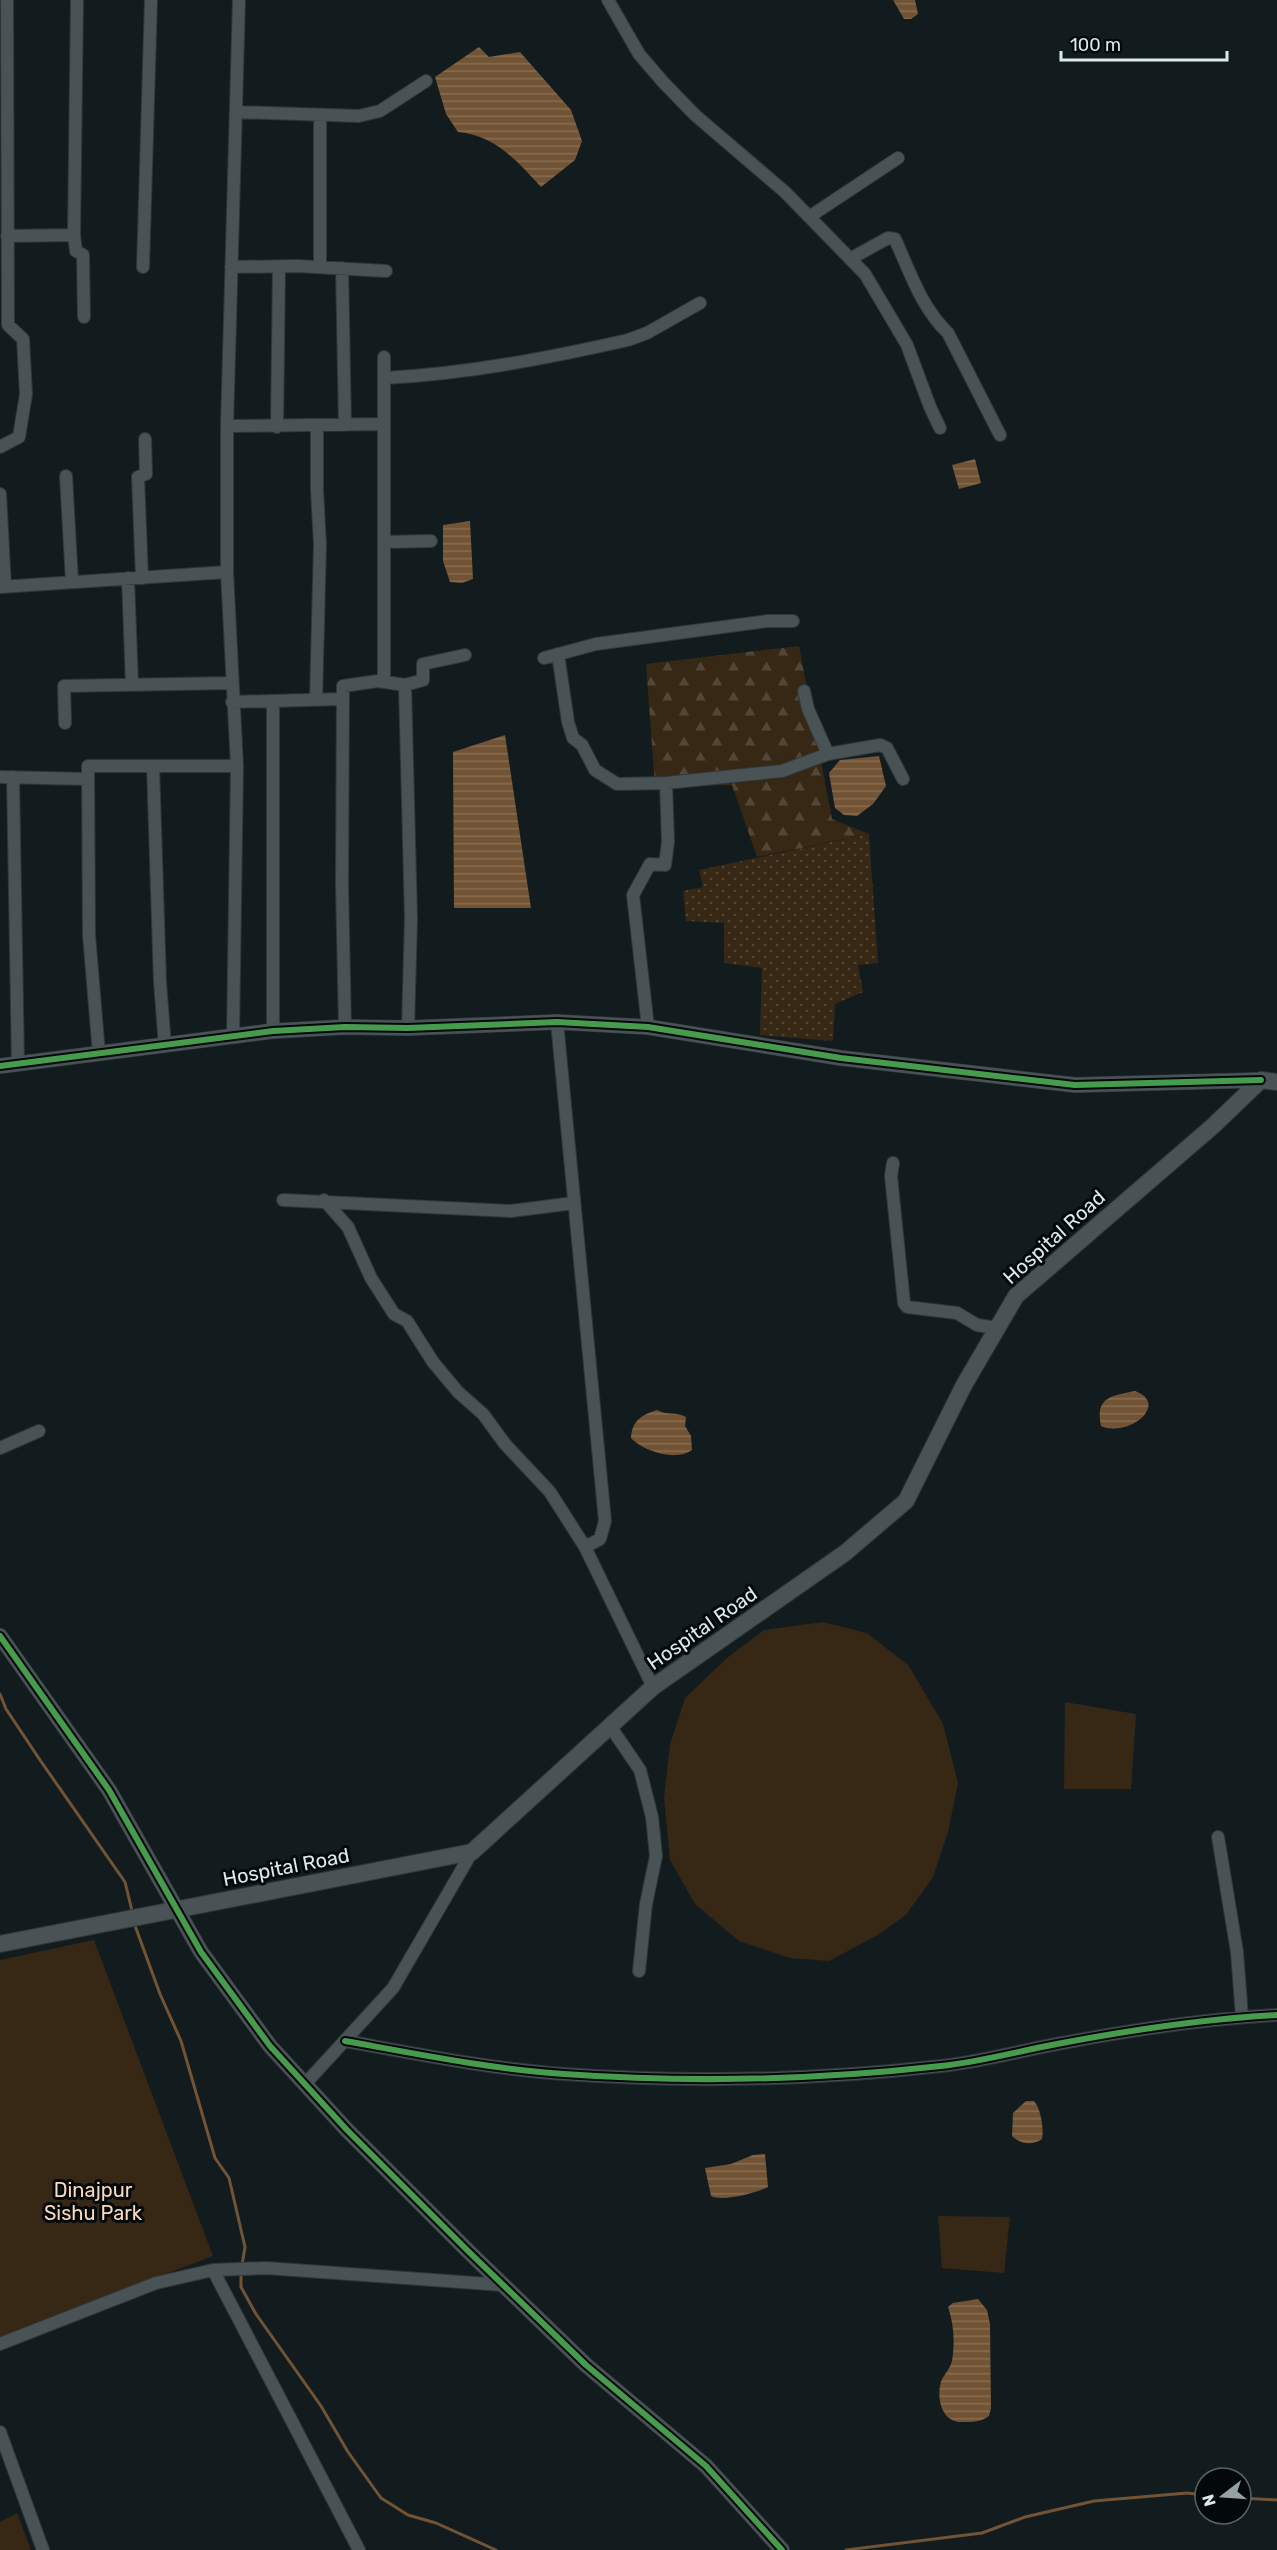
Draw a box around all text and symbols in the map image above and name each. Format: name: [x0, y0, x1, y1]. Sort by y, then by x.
scale bar: [1061, 24, 1228, 62]
text: 100 m: [1070, 34, 1121, 56]
street label: Hospital Road: [998, 1185, 1110, 1289]
street label: Hospital Road: [642, 1581, 762, 1675]
street label: Hospital Road: [221, 1843, 351, 1891]
park label: Dinajpur Sishu Park: [44, 2178, 143, 2225]
north arrow: [1193, 2466, 1253, 2526]
text: N: [1198, 2492, 1220, 2509]

